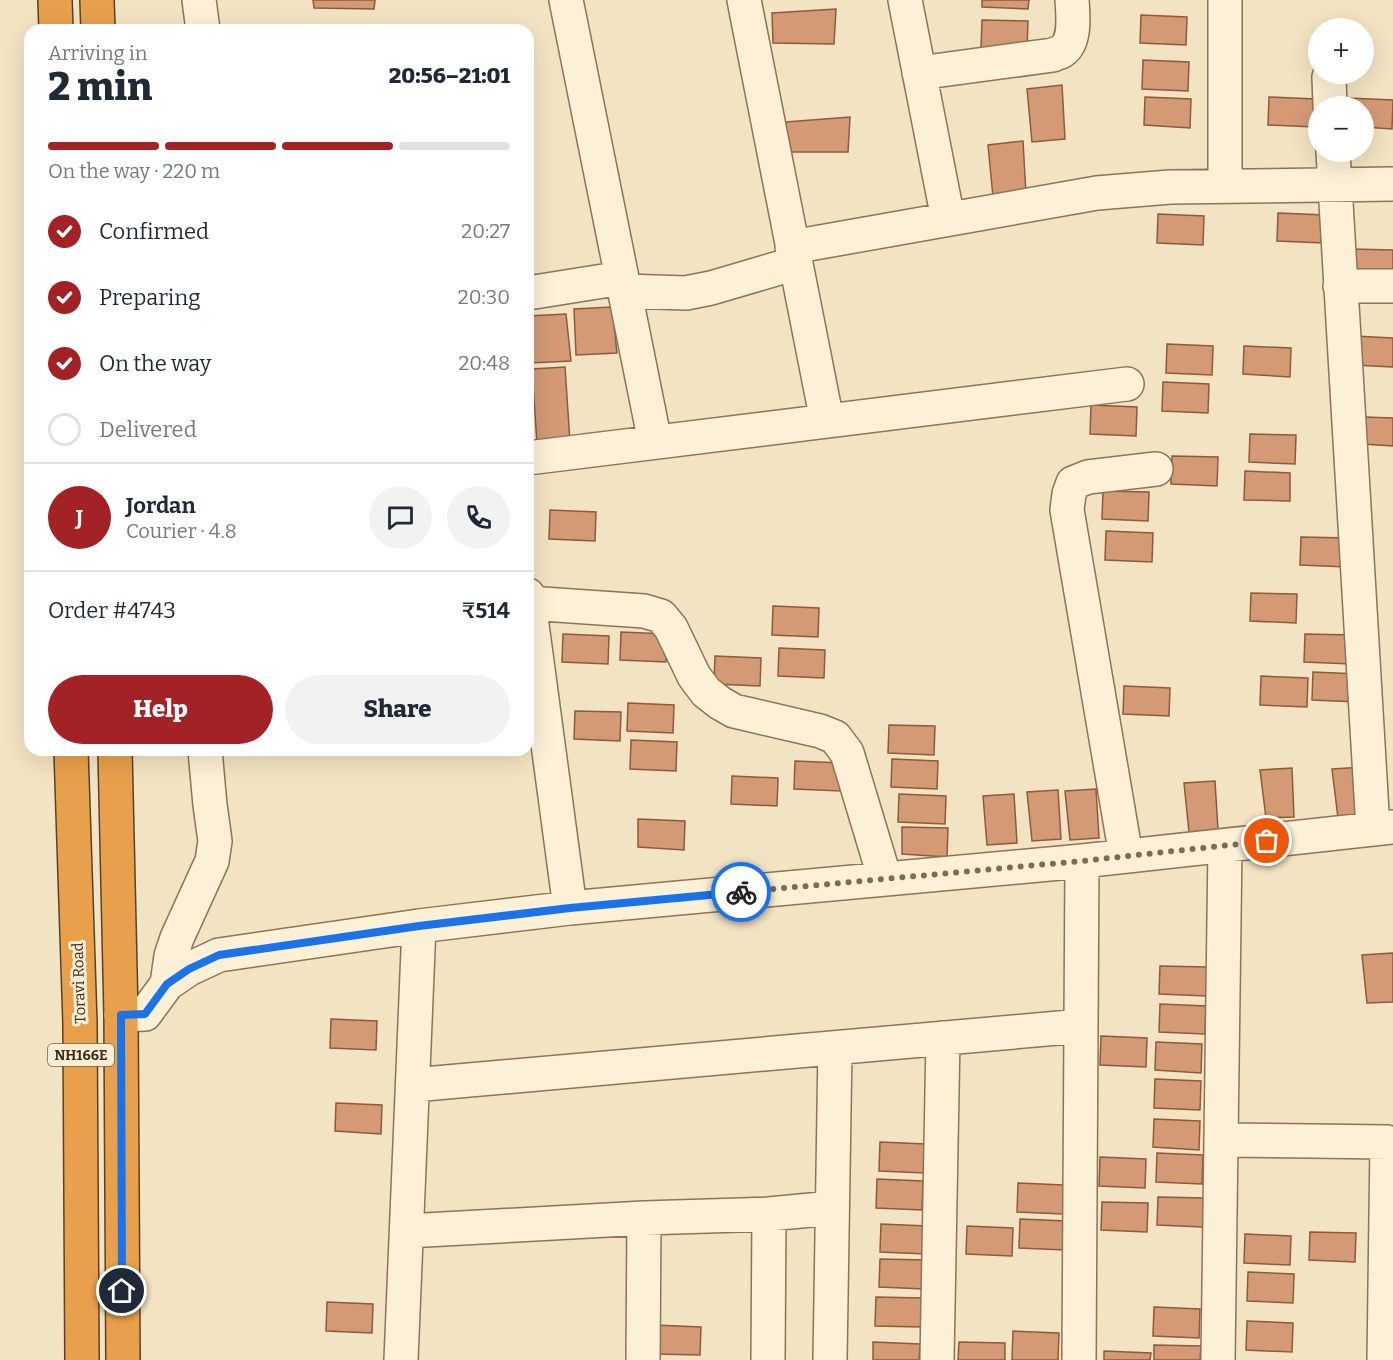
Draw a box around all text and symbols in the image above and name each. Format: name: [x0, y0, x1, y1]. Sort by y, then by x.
map controls: [1308, 18, 1374, 162]
button: +: [1308, 18, 1374, 84]
text: Arriving in: [48, 41, 147, 65]
text: 20:56–21:01: [389, 62, 510, 89]
text: 2 min: [48, 64, 152, 110]
button: −: [1308, 96, 1374, 162]
text: On the way · 220 m: [48, 159, 220, 183]
icon: check: [48, 215, 81, 248]
text: Confirmed: [99, 218, 209, 245]
text: 20:27: [461, 219, 510, 243]
icon: check: [48, 281, 81, 314]
text: Preparing: [99, 284, 201, 311]
text: 20:30: [458, 285, 510, 309]
icon: check: [48, 347, 81, 380]
text: On the way: [99, 350, 211, 377]
text: 20:48: [458, 351, 510, 375]
text: Delivered: [99, 416, 197, 443]
button: chat: [369, 486, 432, 549]
button: phone: [447, 486, 510, 549]
text: Jordan: [126, 492, 196, 519]
text: J: [76, 504, 83, 531]
text: Courier · 4.8: [126, 519, 237, 543]
text: Order #4743: [48, 597, 176, 624]
text: ₹514: [462, 597, 510, 624]
button: Help: [48, 675, 273, 744]
button: Share: [285, 675, 510, 744]
pin: [1241, 815, 1292, 866]
icon: bag: [1250, 824, 1283, 857]
courier: [711, 862, 771, 922]
icon: bike: [725, 876, 758, 909]
street label: Toravi Road: [69, 942, 89, 1024]
road number: NH166E: [48, 1044, 114, 1066]
pin: [96, 1265, 147, 1316]
icon: home: [105, 1274, 138, 1307]

